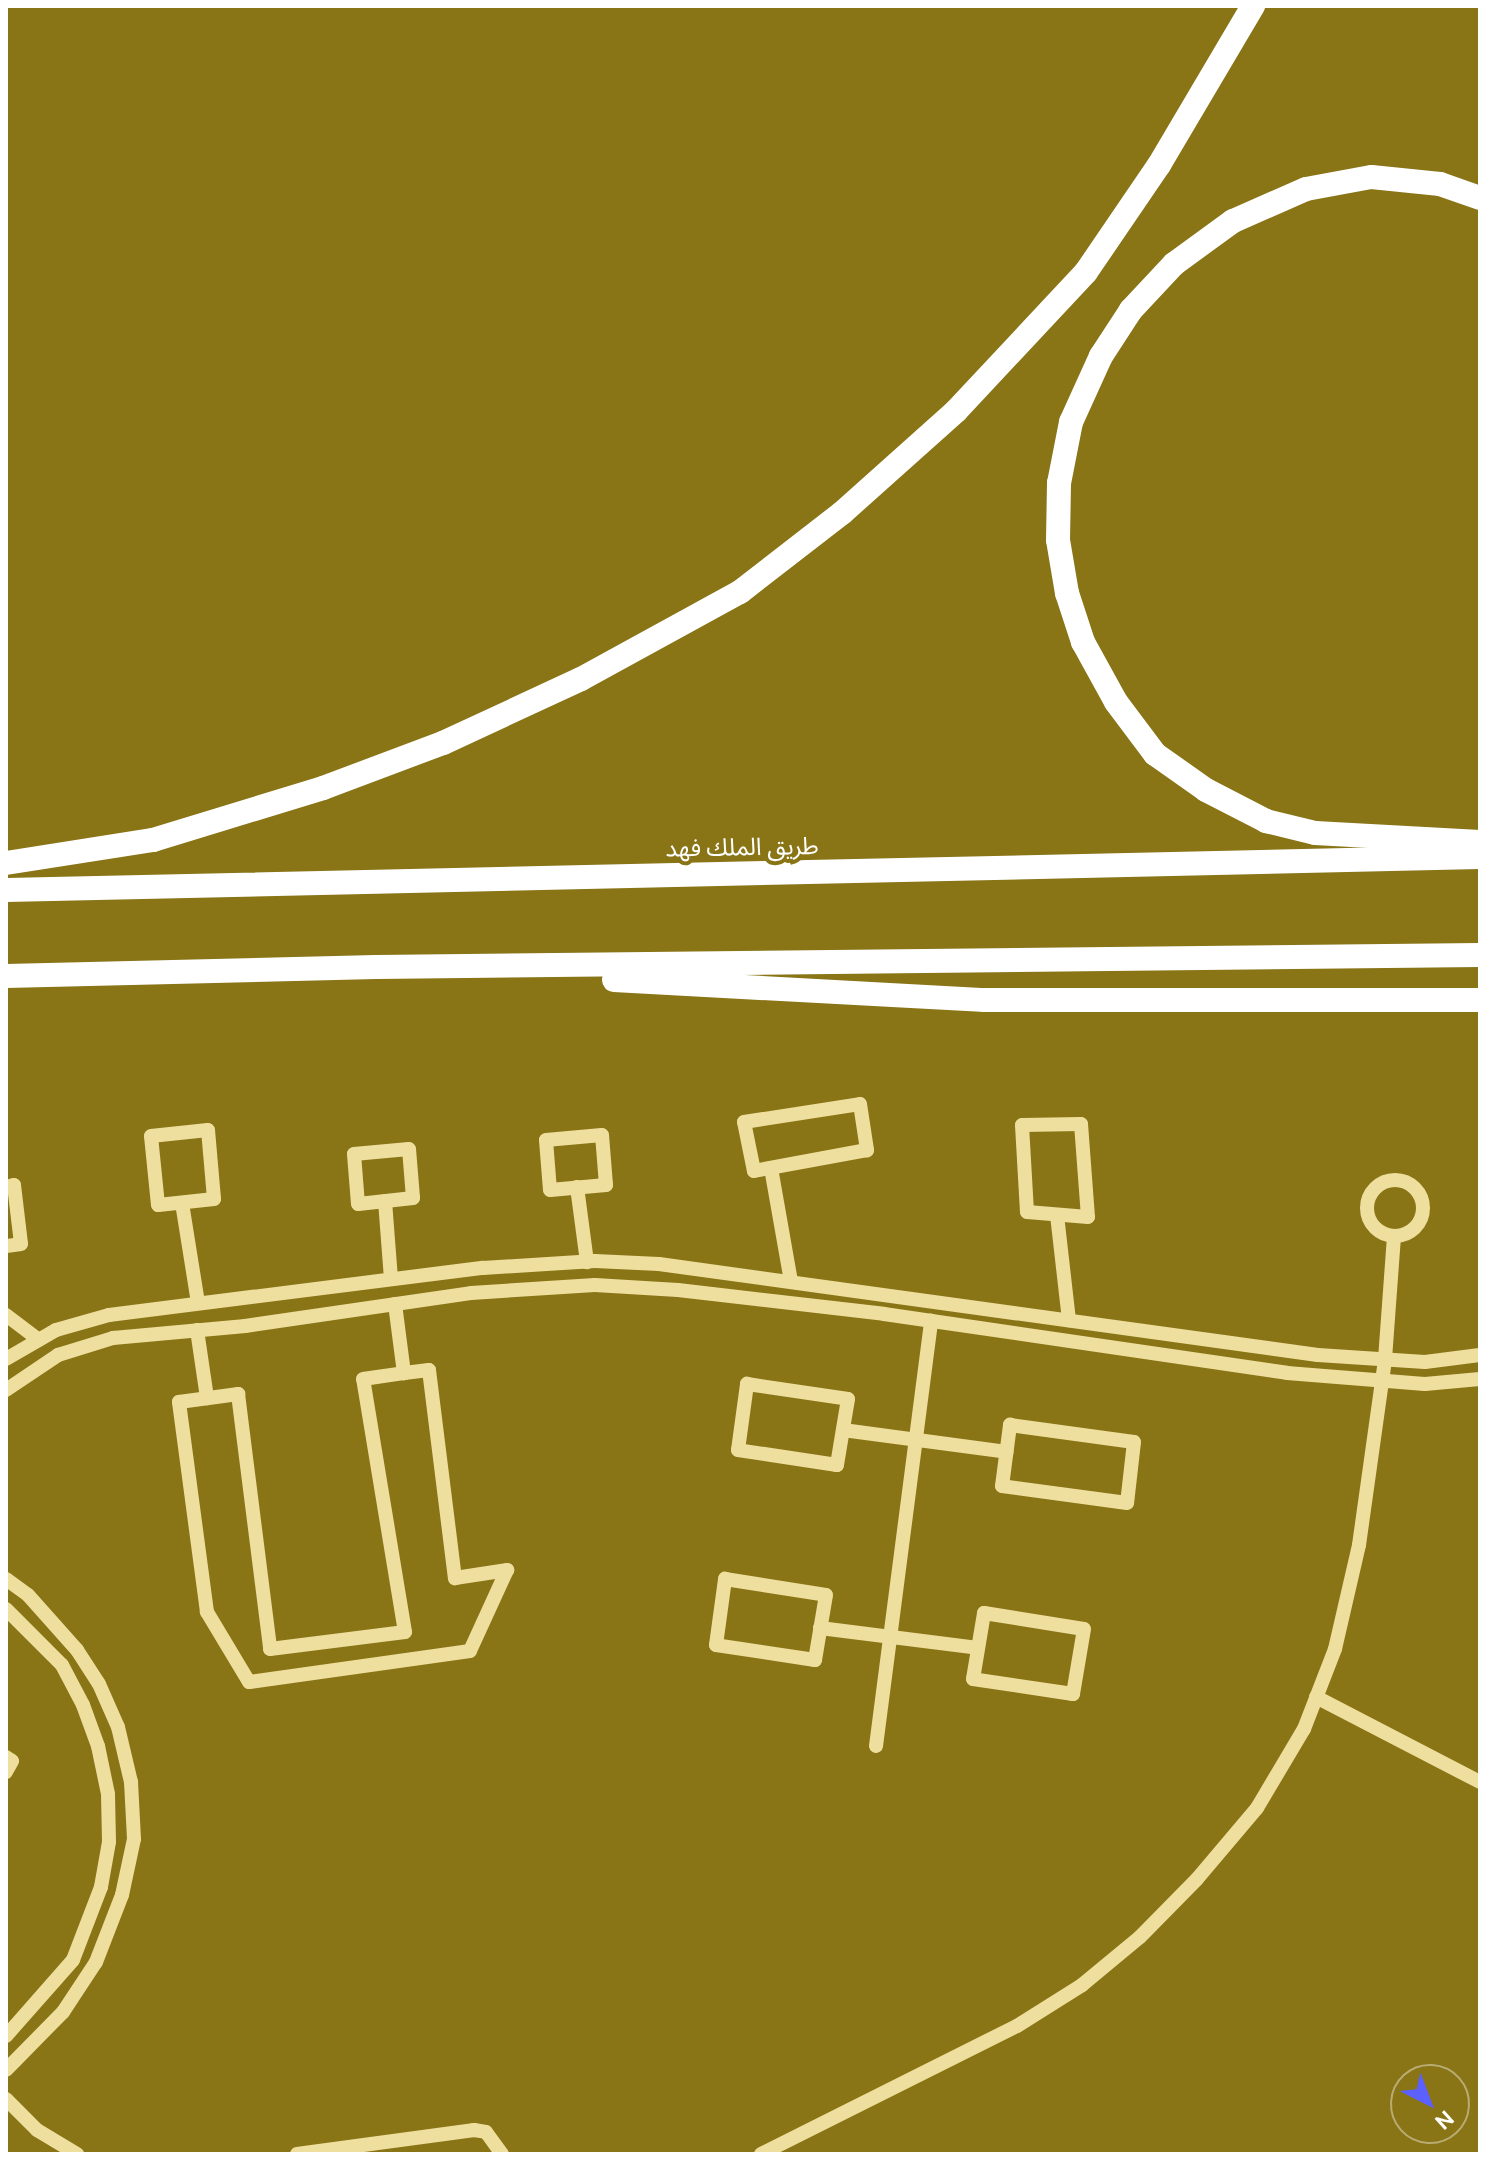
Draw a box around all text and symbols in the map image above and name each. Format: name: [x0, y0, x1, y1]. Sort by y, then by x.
street label: طريق الملك فهد: [665, 831, 819, 863]
north arrow: [1390, 2064, 1470, 2144]
text: N: [1431, 2106, 1460, 2135]

